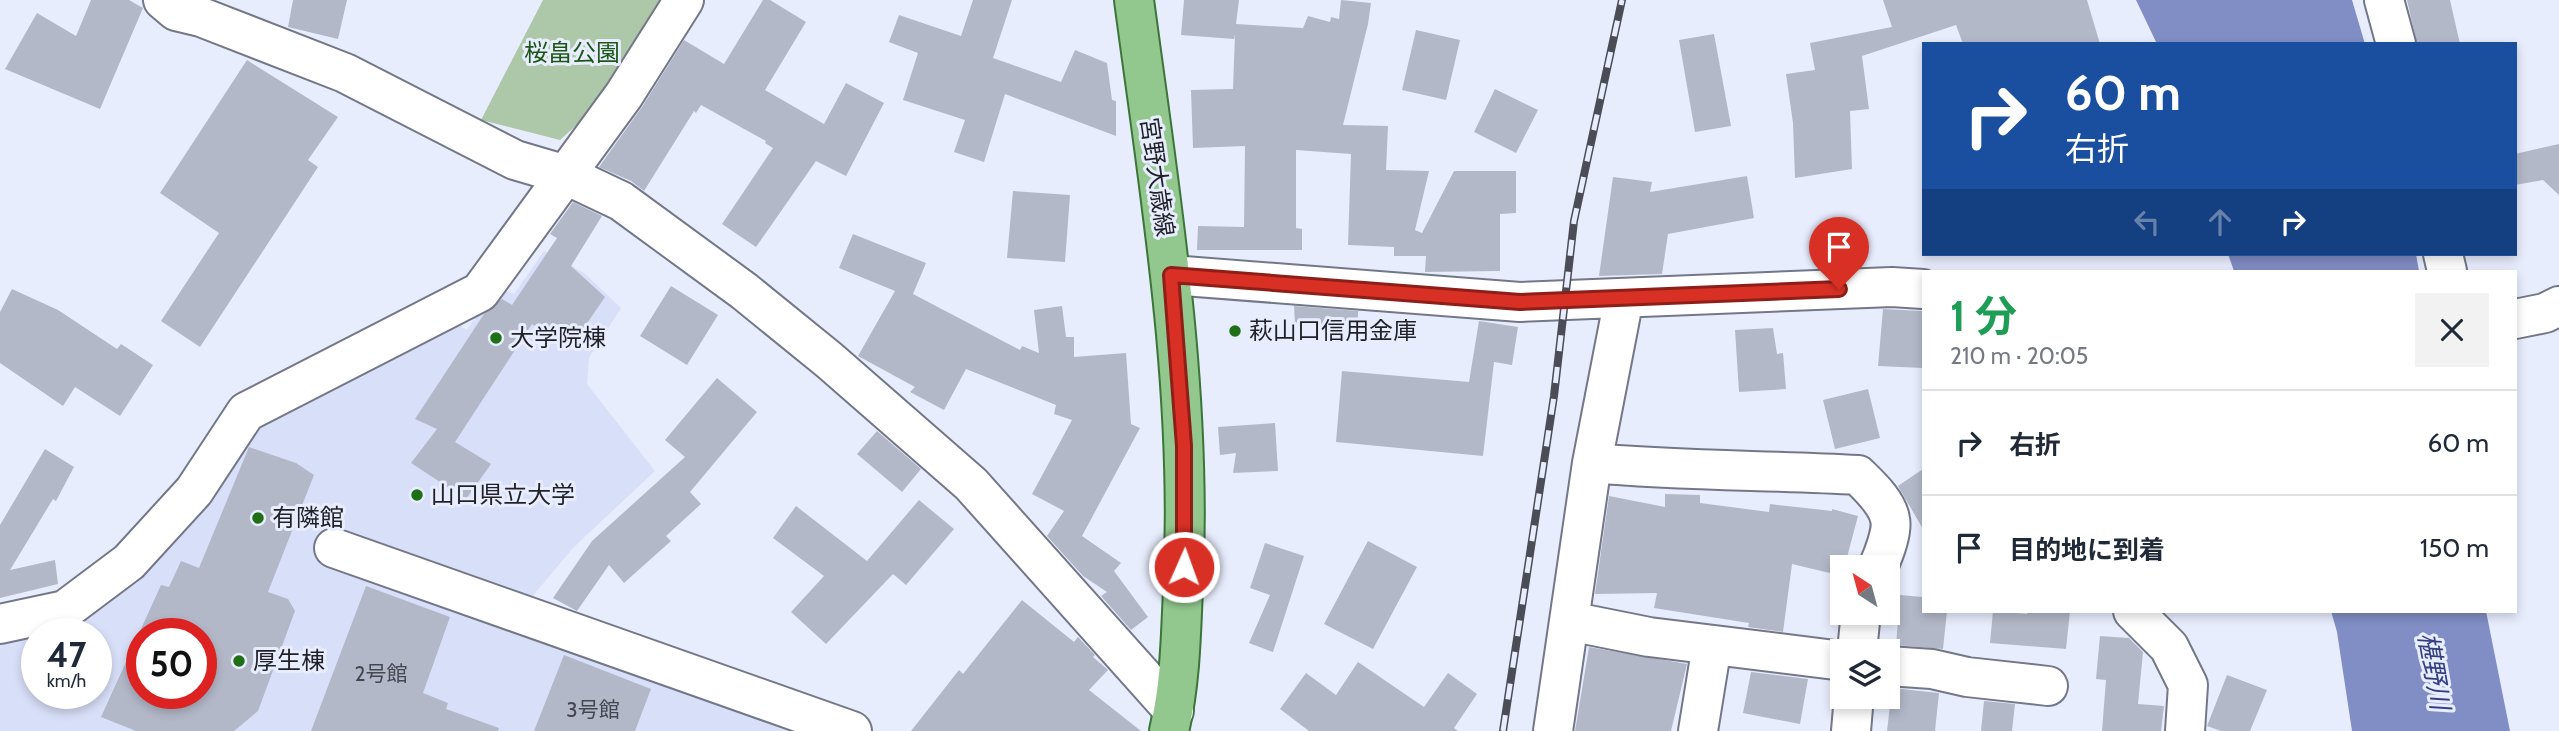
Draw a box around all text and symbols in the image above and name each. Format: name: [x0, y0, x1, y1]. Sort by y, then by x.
park label: 桜畠公園: [524, 38, 620, 67]
text: 60 m: [2065, 63, 2181, 122]
icon: right: [1950, 70, 2041, 161]
street label: 宮野大歳線: [1135, 115, 1180, 238]
text: 右折: [2065, 129, 2129, 168]
icon: left: [2128, 203, 2166, 241]
icon: ahead: [2201, 203, 2239, 241]
icon: right: [2274, 203, 2312, 241]
pin: [1809, 217, 1869, 289]
icon: arrive: [1820, 228, 1858, 266]
text: 1 分: [1950, 290, 2017, 342]
button: close: [2415, 293, 2489, 367]
place label: 萩山口信用金庫: [1249, 316, 1417, 345]
place label: 大学院棟: [510, 323, 606, 352]
marker: 萩山口信用金庫: [1227, 323, 1243, 339]
marker: 大学院棟: [488, 330, 504, 346]
text: 210 m · 20:05: [1950, 342, 2088, 370]
icon: right: [1950, 424, 1988, 462]
text: 60 m: [2427, 427, 2489, 459]
text: 右折: [2009, 429, 2061, 461]
place label: 山口県立大学: [431, 480, 575, 509]
marker: 山口県立大学: [409, 487, 425, 503]
place label: 有隣館: [272, 503, 344, 532]
marker: 有隣館: [250, 510, 266, 526]
icon: arrive: [1950, 529, 1988, 567]
position arrow: [1147, 530, 1221, 604]
text: 150 m: [2420, 532, 2489, 564]
text: 目的地に到着: [2009, 534, 2165, 566]
north arrow: [1830, 555, 1900, 625]
map controls: [1830, 555, 1900, 709]
speed limit sign: 50: [126, 618, 217, 709]
water label: 椹野川: [2411, 630, 2457, 715]
text: 47: [47, 633, 86, 676]
button: layers: [1830, 639, 1900, 709]
place label: 厚生棟: [253, 646, 325, 675]
marker: 厚生棟: [231, 653, 247, 669]
house number: 2号館: [354, 661, 408, 686]
text: km/h: [47, 670, 86, 692]
house number: 3号館: [566, 697, 620, 722]

